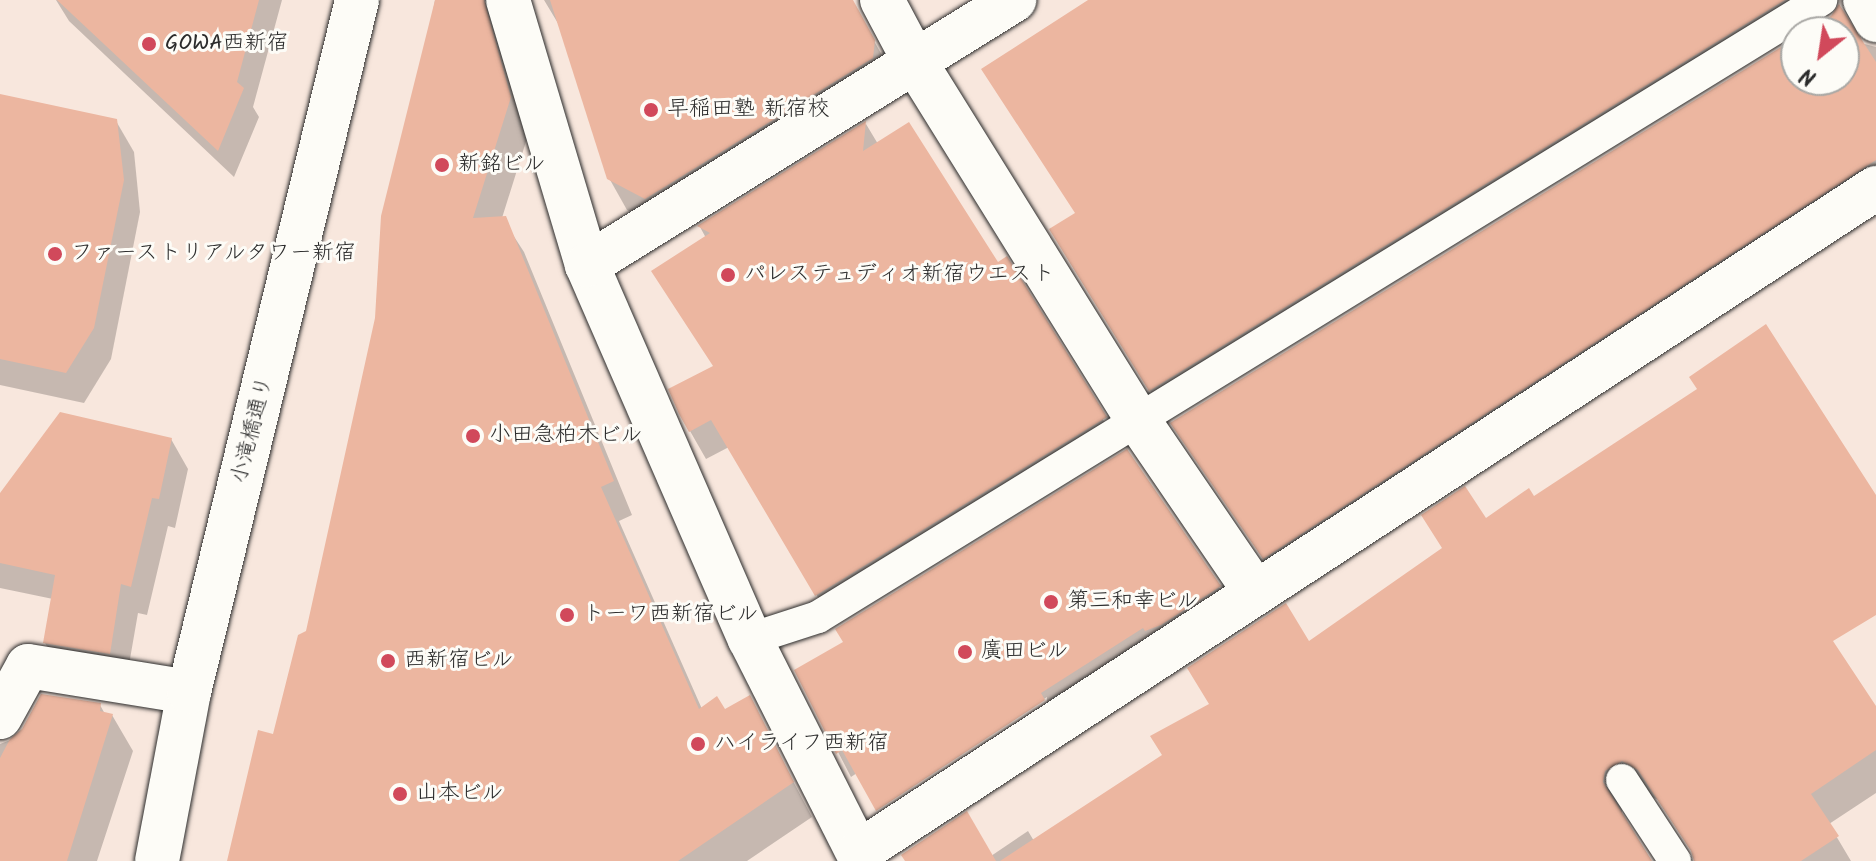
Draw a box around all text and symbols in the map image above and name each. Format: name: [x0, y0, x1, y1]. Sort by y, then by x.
north arrow: [1780, 16, 1860, 96]
place label: GOWA西新宿: [165, 31, 289, 57]
marker: GOWA西新宿: [140, 35, 158, 53]
text: N: [1794, 57, 1824, 94]
place label: 早稲田塾 新宿校: [667, 97, 830, 123]
marker: 早稲田塾 新宿校: [642, 101, 660, 119]
place label: 新銘ビル: [458, 152, 546, 178]
marker: 新銘ビル: [433, 156, 451, 174]
place label: ファーストリアルタワー新宿: [71, 241, 357, 267]
marker: ファーストリアルタワー新宿: [46, 245, 64, 263]
place label: パレステュディオ新宿ウエスト: [744, 262, 1052, 288]
marker: パレステュディオ新宿ウエスト: [719, 266, 737, 284]
street label: 小滝橋通り: [227, 373, 279, 487]
place label: 小田急柏木ビル: [489, 423, 643, 449]
marker: 小田急柏木ビル: [464, 427, 482, 445]
place label: 第三和幸ビル: [1067, 589, 1199, 615]
marker: 第三和幸ビル: [1042, 593, 1060, 611]
place label: トーワ西新宿ビル: [583, 602, 759, 628]
marker: トーワ西新宿ビル: [558, 606, 576, 624]
place label: 廣田ビル: [981, 639, 1069, 665]
marker: 廣田ビル: [956, 643, 974, 661]
place label: 西新宿ビル: [404, 648, 514, 674]
marker: 西新宿ビル: [379, 652, 397, 670]
place label: ハイライフ西新宿: [714, 731, 890, 757]
marker: ハイライフ西新宿: [689, 735, 707, 753]
place label: 山本ビル: [416, 781, 504, 807]
marker: 山本ビル: [391, 785, 409, 803]

